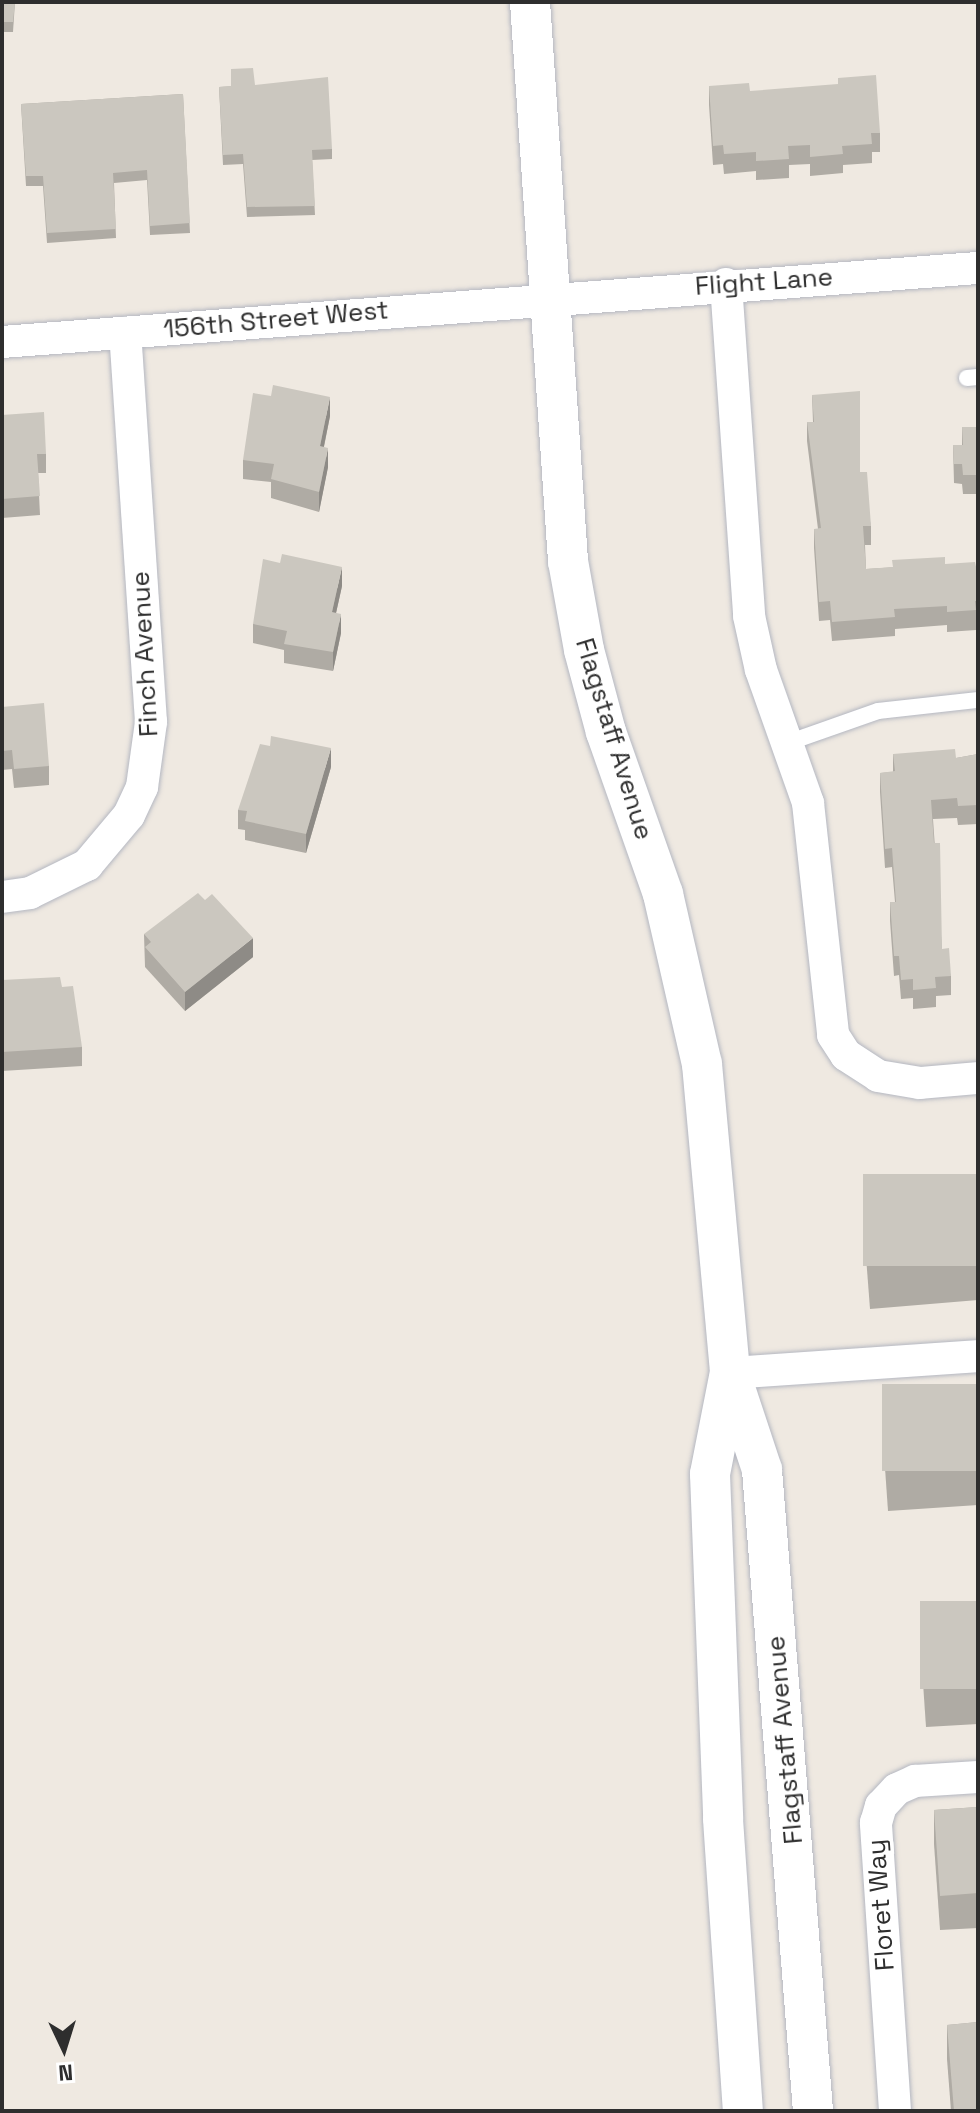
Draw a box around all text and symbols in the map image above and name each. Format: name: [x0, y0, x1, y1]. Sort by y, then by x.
street label: Flight Lane: [694, 262, 834, 302]
street label: 156th Street West: [162, 295, 390, 345]
street label: Finch Avenue: [125, 570, 165, 738]
street label: Flagstaff Avenue: [568, 634, 660, 844]
street label: Flagstaff Avenue: [760, 1634, 810, 1846]
street label: Floret Way: [861, 1838, 901, 1972]
north arrow: [24, 2009, 104, 2089]
text: N: [57, 2058, 74, 2087]

